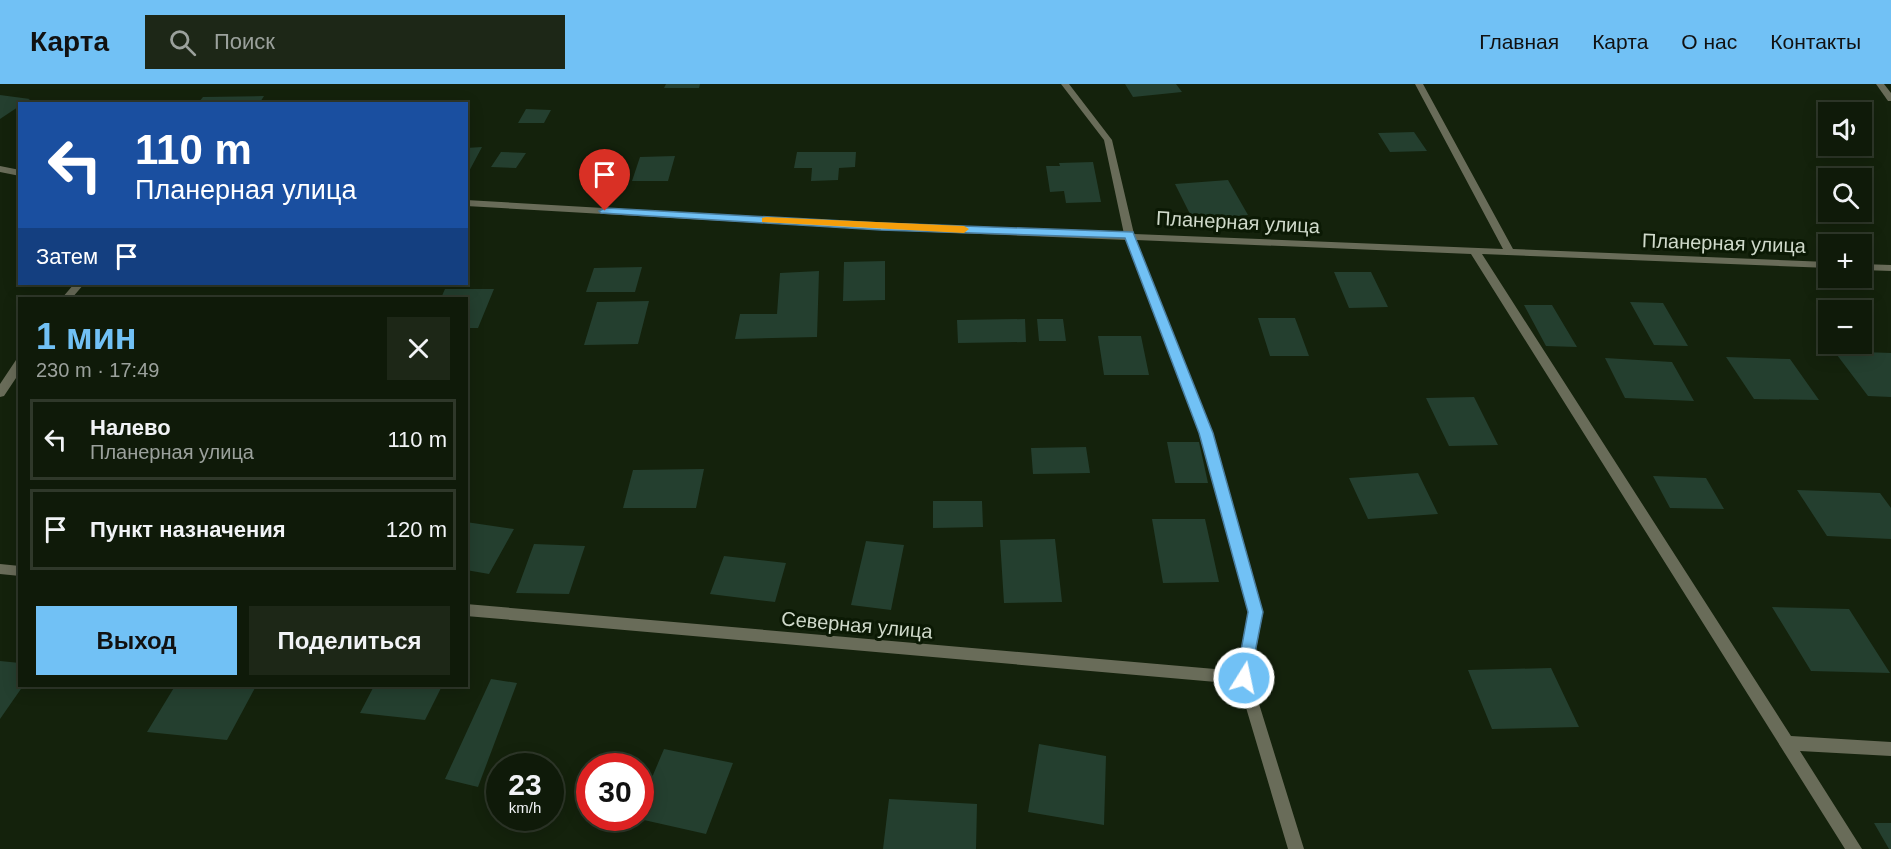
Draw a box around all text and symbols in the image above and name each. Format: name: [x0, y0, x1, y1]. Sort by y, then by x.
search box: [145, 15, 565, 69]
text: Карта: [30, 26, 109, 57]
icon: search: [166, 26, 199, 59]
text: Поиск: [214, 29, 275, 54]
text: Главная: [1479, 30, 1559, 53]
text: Карта: [1592, 30, 1648, 53]
text: О нас: [1681, 30, 1737, 53]
text: Контакты: [1770, 30, 1861, 53]
map controls: [1818, 102, 1872, 354]
button: sound: [1818, 102, 1872, 156]
icon: left: [36, 126, 114, 204]
text: 110 m: [135, 126, 252, 173]
pin: [579, 149, 630, 211]
icon: arrive: [588, 158, 621, 191]
button: search: [1818, 168, 1872, 222]
text: Планерная улица: [135, 175, 356, 205]
street label: Планерная улица: [1156, 207, 1321, 237]
street label: Планерная улица: [1642, 229, 1807, 257]
button: +: [1818, 234, 1872, 288]
icon: arrive: [110, 240, 143, 273]
text: Затем: [36, 244, 98, 269]
button: −: [1818, 300, 1872, 354]
text: 1 мин: [36, 316, 137, 357]
button: close: [387, 317, 450, 380]
text: 230 m · 17:49: [36, 359, 159, 381]
text: Налево: [90, 415, 171, 440]
icon: left: [39, 423, 72, 456]
text: 110 m: [387, 427, 447, 452]
text: Планерная улица: [90, 441, 254, 463]
icon: arrive: [39, 513, 72, 546]
text: Пункт назначения: [90, 517, 286, 542]
text: 120 m: [386, 517, 447, 542]
button: Выход: [36, 606, 237, 675]
button: Поделиться: [249, 606, 450, 675]
street label: Северная улица: [780, 607, 934, 643]
position arrow: [1212, 646, 1276, 710]
speed limit sign: 30: [576, 753, 654, 831]
text: 23: [508, 768, 542, 801]
text: km/h: [509, 799, 541, 816]

